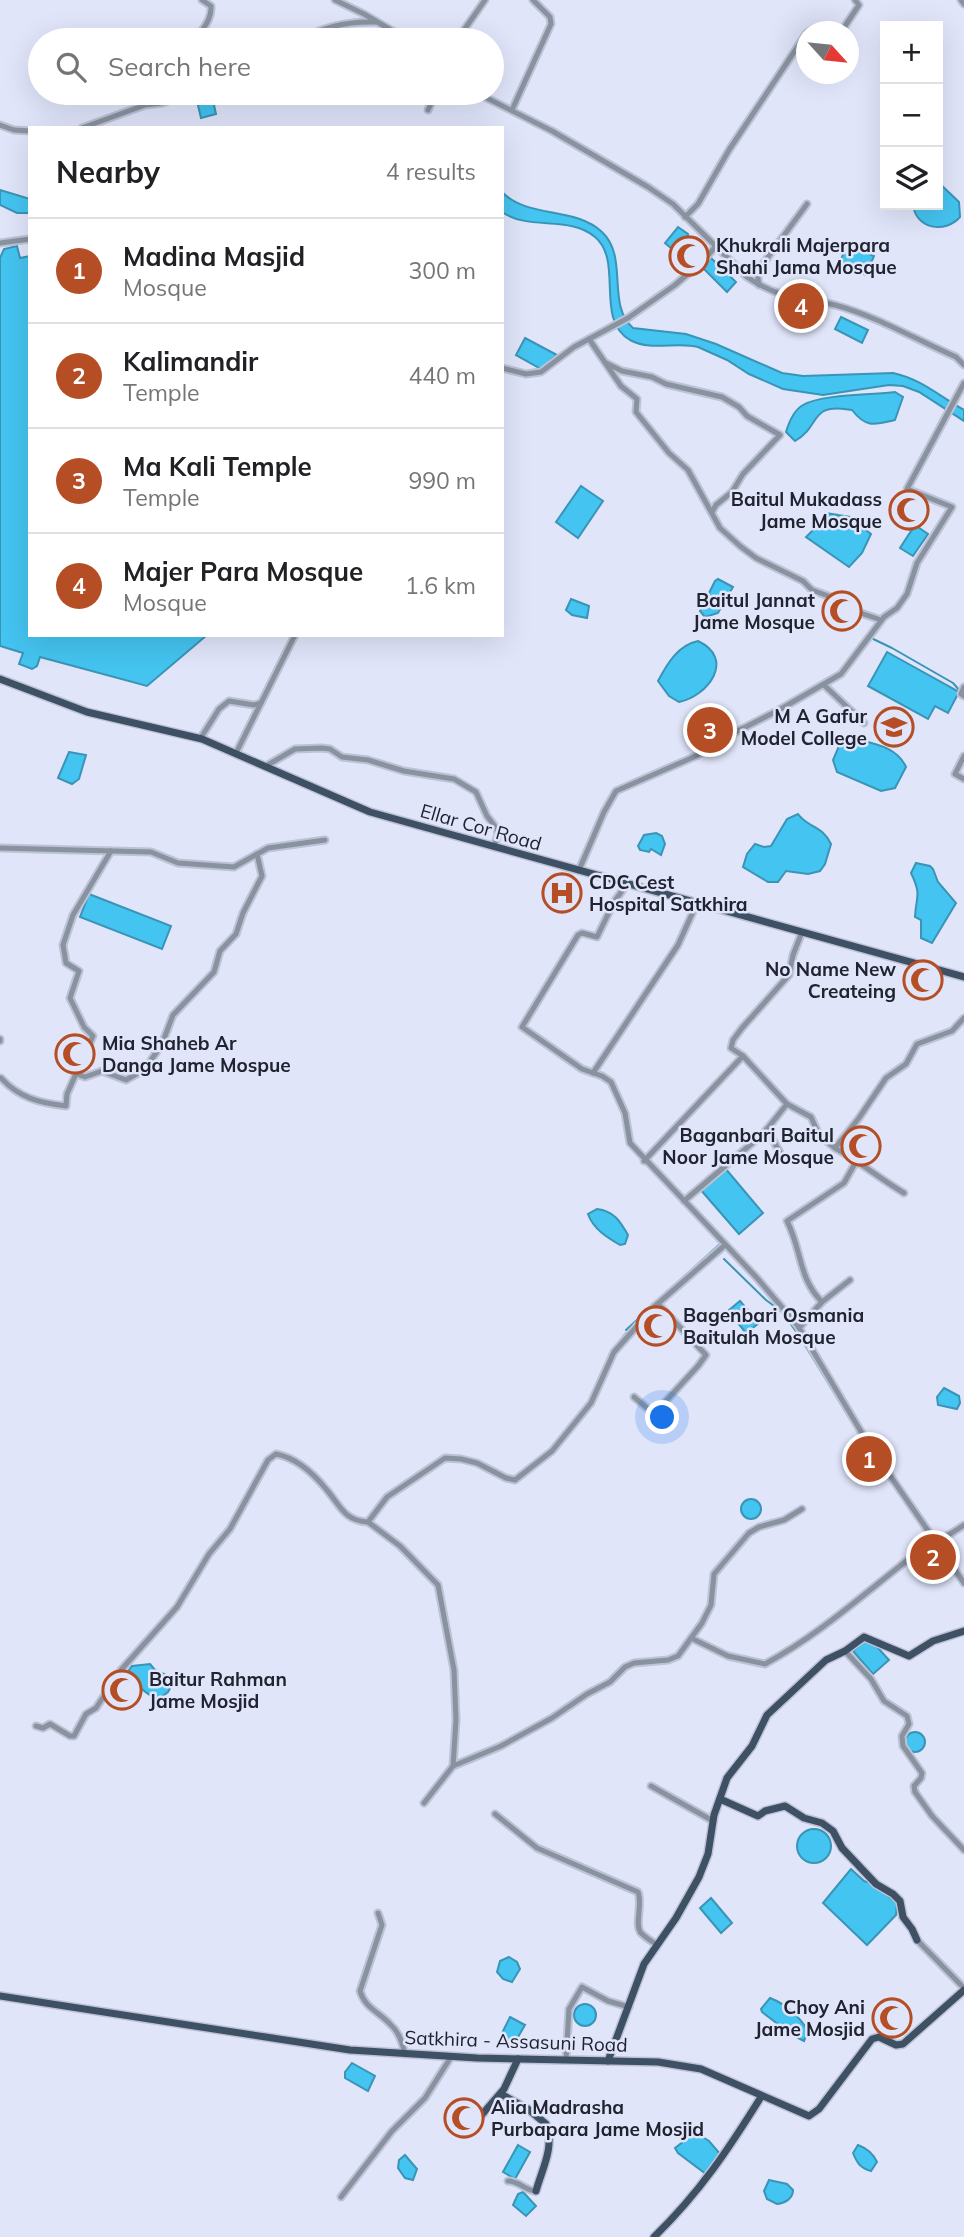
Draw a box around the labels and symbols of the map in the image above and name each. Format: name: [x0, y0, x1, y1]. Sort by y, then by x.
north arrow: [796, 21, 859, 84]
place label: Khukrali Majerpara Shahi Jama Mosque: [716, 233, 897, 279]
mosque icon: Khukrali Majerpara Shahi Jama Mosque: [668, 235, 710, 277]
pin: 4: [778, 280, 824, 332]
place label: Baitul Mukadass Jame Mosque: [731, 487, 882, 533]
mosque icon: Baitul Mukadass Jame Mosque: [888, 489, 930, 531]
place label: Baitul Jannat Jame Mosque: [693, 588, 815, 634]
mosque icon: Baitul Jannat Jame Mosque: [821, 590, 863, 632]
pin: 3: [687, 704, 733, 756]
place label: M A Gafur Model College: [741, 704, 868, 750]
school or university icon: M A Gafur Model College: [873, 706, 915, 748]
street label: Ellar Cor Road: [418, 798, 544, 856]
place label: CDC Cest Hospital Satkhira: [589, 870, 748, 916]
hospital icon: CDC Cest Hospital Satkhira: [541, 872, 583, 914]
place label: No Name New Createing: [765, 957, 896, 1003]
mosque icon: No Name New Createing: [902, 959, 944, 1001]
place label: Mia Shaheb Ar Danga Jame Mospue: [102, 1031, 291, 1077]
mosque icon: Mia Shaheb Ar Danga Jame Mospue: [54, 1033, 96, 1075]
place label: Baganbari Baitul Noor Jame Mosque: [662, 1123, 834, 1169]
mosque icon: Baganbari Baitul Noor Jame Mosque: [840, 1125, 882, 1167]
place label: Bagenbari Osmania Baitulah Mosque: [683, 1303, 864, 1349]
mosque icon: Bagenbari Osmania Baitulah Mosque: [635, 1305, 677, 1347]
your location: [645, 1400, 679, 1434]
pin: 1: [846, 1433, 892, 1485]
pin: 2: [910, 1531, 956, 1583]
place label: Baitur Rahman Jame Mosjid: [149, 1667, 287, 1713]
mosque icon: Baitur Rahman Jame Mosjid: [101, 1669, 143, 1711]
place label: Choy Ani Jame Mosjid: [755, 1995, 865, 2041]
mosque icon: Choy Ani Jame Mosjid: [871, 1997, 913, 2039]
street label: Satkhira - Assasuni Road: [404, 2025, 628, 2057]
place label: Alia Madrasha Purbapara Jame Mosjid: [491, 2095, 704, 2141]
mosque icon: Alia Madrasha Purbapara Jame Mosjid: [443, 2097, 485, 2139]

